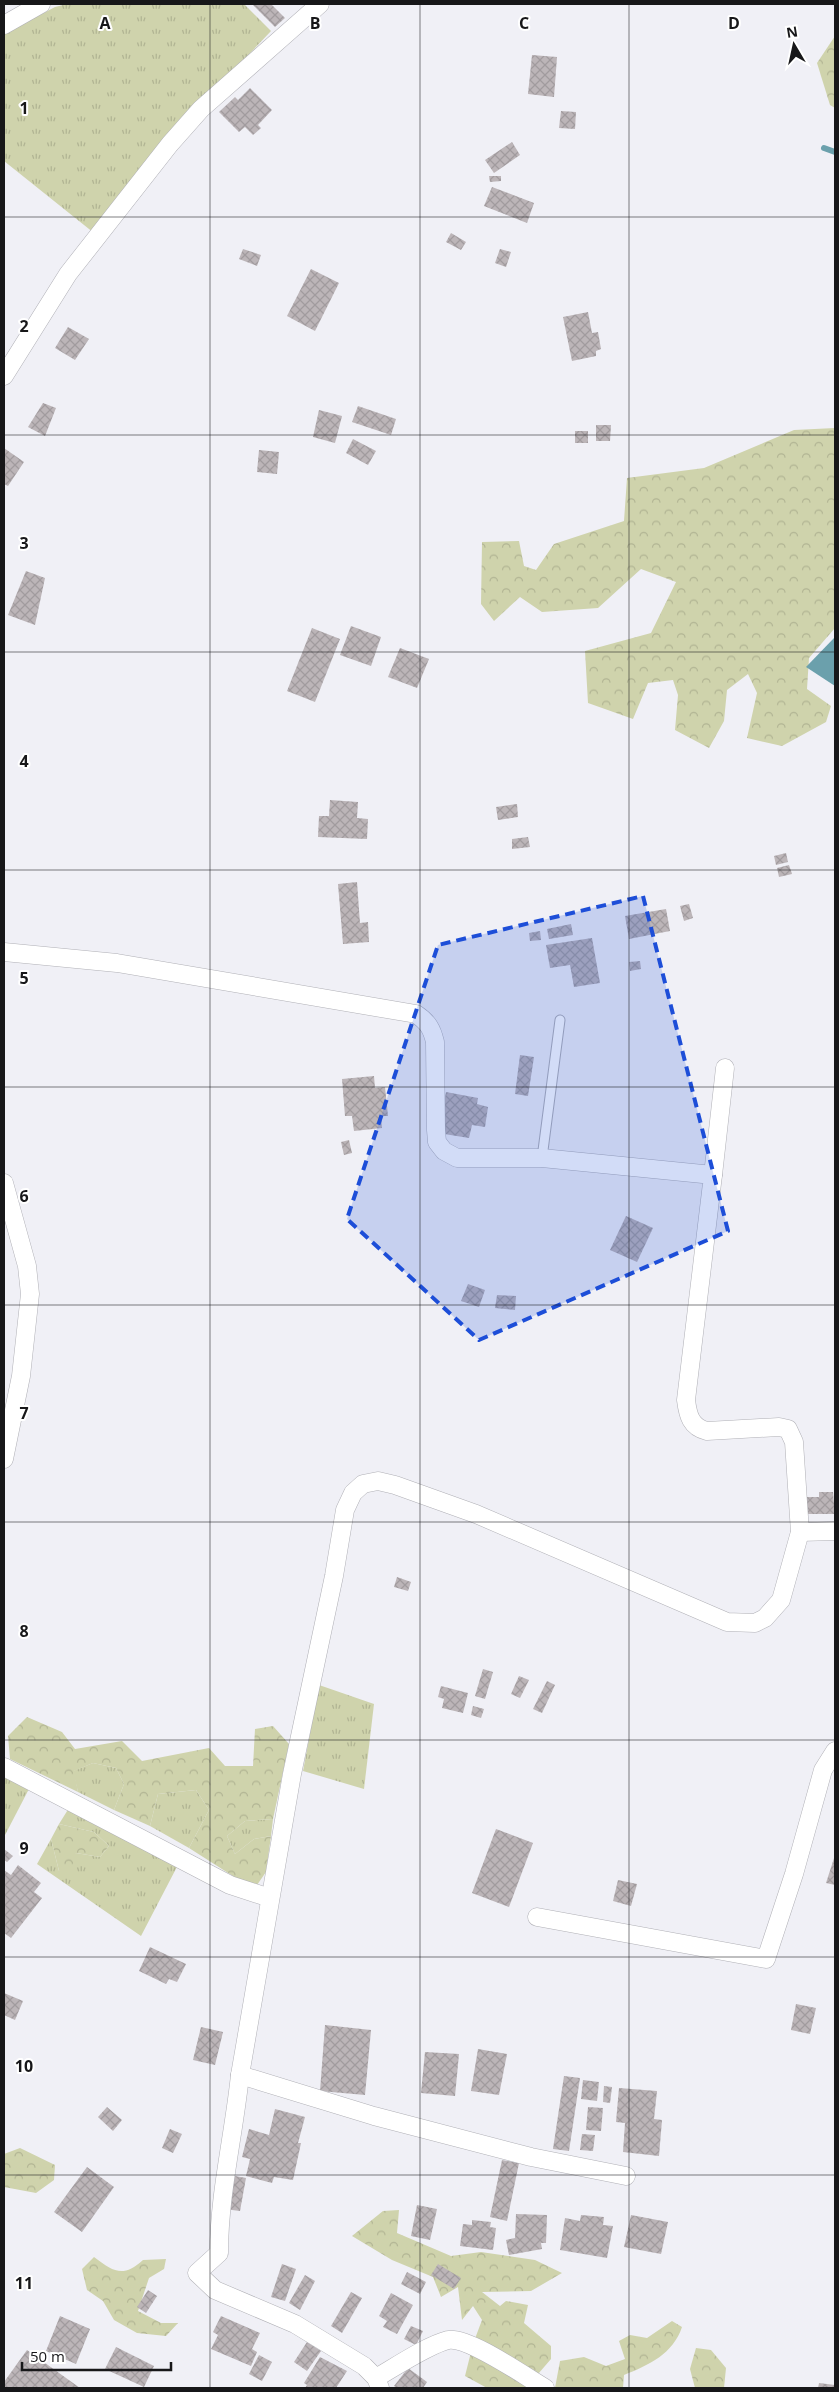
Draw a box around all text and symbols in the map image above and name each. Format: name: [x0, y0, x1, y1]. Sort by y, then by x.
text: A: [99, 12, 111, 34]
text: B: [310, 12, 320, 34]
text: C: [519, 12, 529, 34]
text: D: [728, 12, 740, 34]
north arrow: [769, 20, 819, 70]
text: N: [785, 21, 799, 42]
text: 1: [19, 97, 29, 119]
text: 2: [19, 315, 29, 337]
text: 3: [19, 532, 29, 554]
text: 4: [19, 750, 29, 772]
text: 5: [19, 967, 29, 989]
text: 6: [19, 1185, 29, 1207]
text: 7: [19, 1402, 29, 1424]
text: 8: [19, 1620, 29, 1642]
text: 9: [19, 1837, 29, 1859]
text: 10: [15, 2055, 33, 2077]
text: 11: [15, 2272, 33, 2294]
scale bar: [22, 2340, 171, 2372]
text: 50 m: [30, 2346, 65, 2366]

